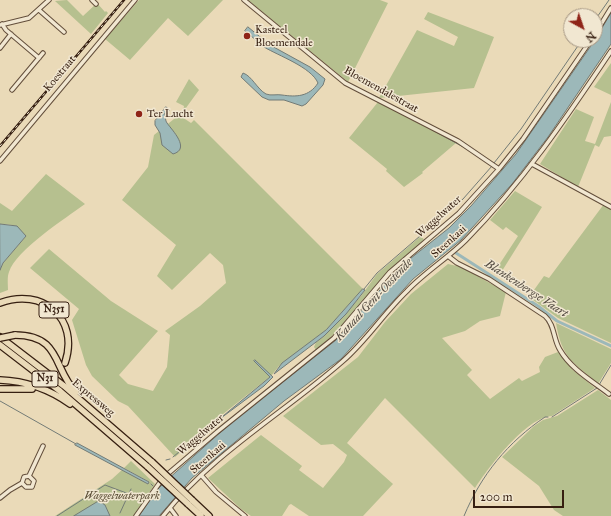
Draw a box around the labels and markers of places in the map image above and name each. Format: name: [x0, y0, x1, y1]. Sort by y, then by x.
place label: Kasteel Bloemendale: [255, 23, 313, 49]
marker: Kasteel Bloemendale: [242, 31, 252, 41]
place label: Ter Lucht: [147, 107, 193, 121]
marker: Ter Lucht: [134, 109, 144, 119]

